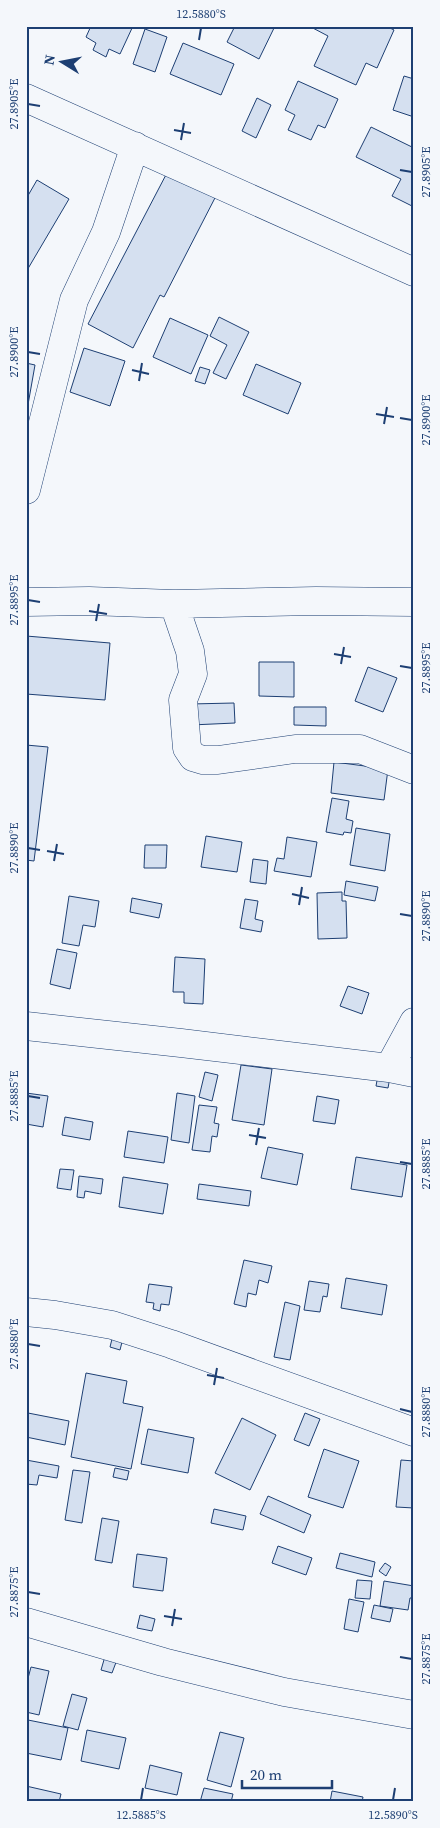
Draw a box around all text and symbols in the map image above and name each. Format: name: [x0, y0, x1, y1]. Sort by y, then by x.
text: 12.5880°S: [176, 6, 226, 22]
north arrow: [38, 38, 88, 88]
text: N: [38, 53, 60, 67]
text: 27.8905°E: [6, 79, 22, 129]
text: 27.8905°E: [418, 147, 434, 197]
text: 27.8900°E: [6, 327, 22, 377]
text: 27.8900°E: [418, 395, 434, 445]
text: 27.8895°E: [6, 575, 22, 625]
text: 27.8895°E: [418, 643, 434, 693]
text: 27.8890°E: [6, 823, 22, 873]
text: 27.8890°E: [418, 891, 434, 941]
text: 27.8885°E: [6, 1071, 22, 1121]
text: 27.8885°E: [418, 1139, 434, 1189]
text: 27.8880°E: [6, 1319, 22, 1369]
text: 27.8880°E: [418, 1387, 434, 1437]
text: 27.8875°E: [6, 1567, 22, 1617]
text: 27.8875°E: [418, 1634, 434, 1684]
scale bar: [242, 1758, 332, 1790]
text: 20 m: [250, 1764, 282, 1785]
text: 12.5885°S: [116, 1807, 166, 1823]
text: 12.5890°S: [368, 1807, 418, 1823]

